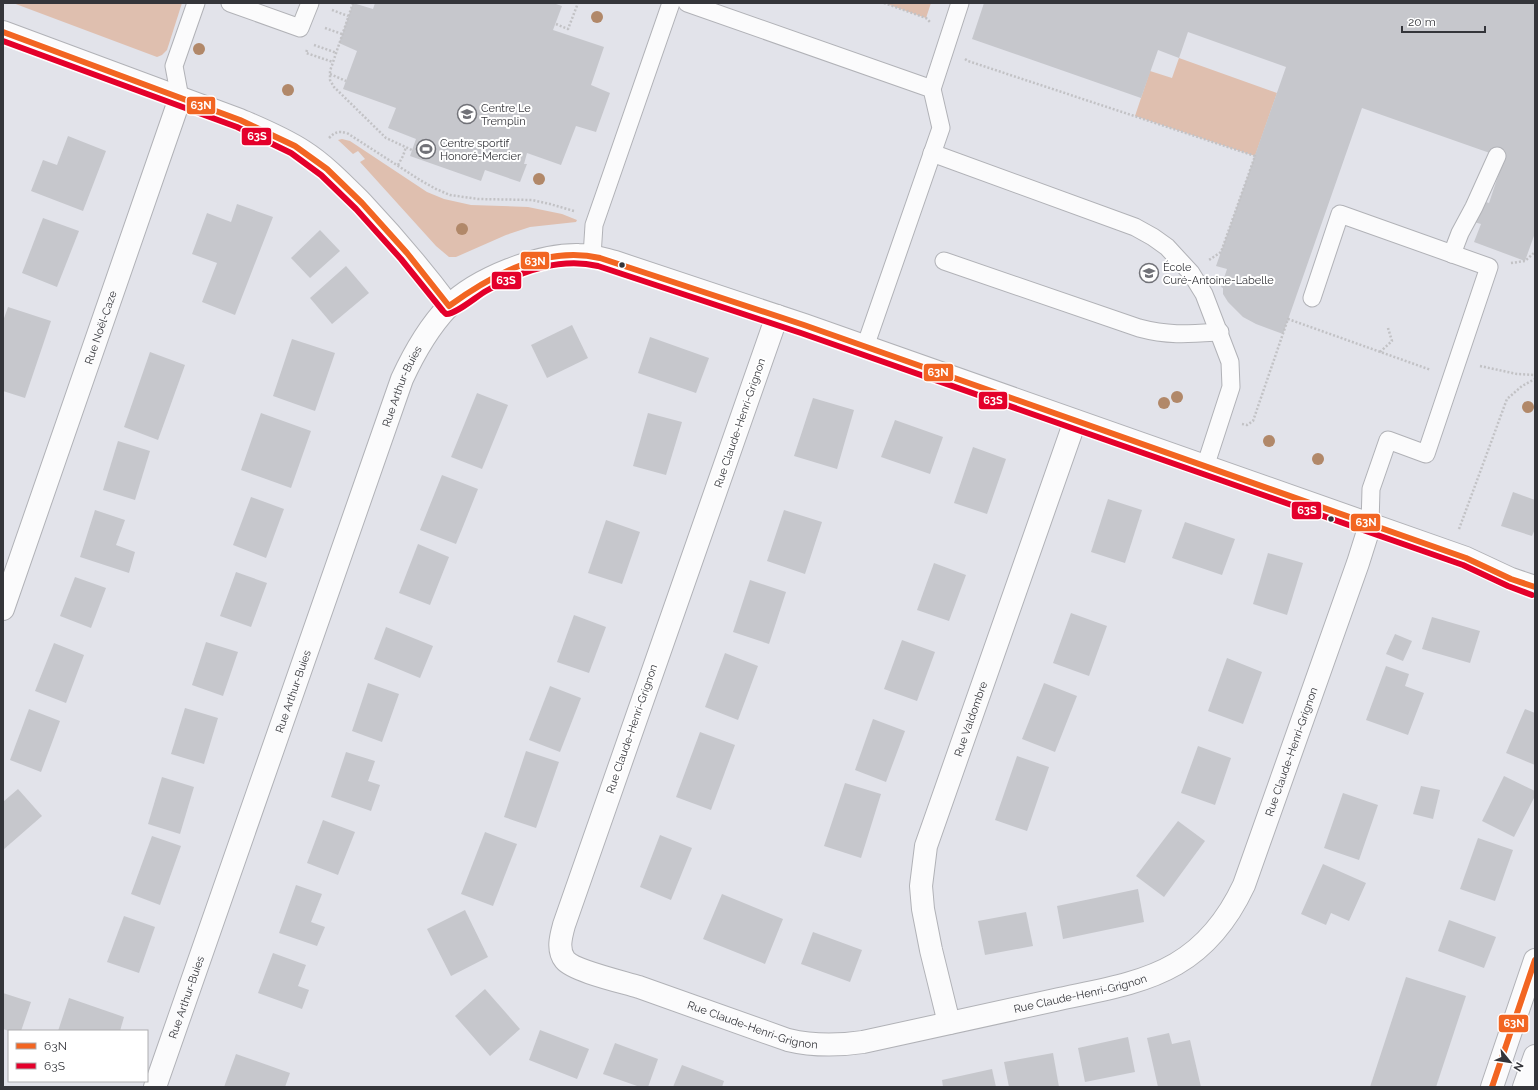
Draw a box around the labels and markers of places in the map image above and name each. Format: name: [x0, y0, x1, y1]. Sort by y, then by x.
place label: Centre Le Tremplin: [481, 102, 531, 128]
school or university icon: Centre Le Tremplin: [456, 103, 478, 125]
place label: Centre sportif Honoré-Mercier: [440, 137, 521, 163]
sports icon: Centre sportif Honoré-Mercier: [415, 138, 437, 160]
unlabelled marker: [617, 260, 627, 270]
place label: École Curé-Antoine-Labelle: [1163, 260, 1274, 287]
school or university icon: École Curé-Antoine-Labelle: [1138, 262, 1160, 284]
unlabelled marker: [1326, 514, 1336, 524]

